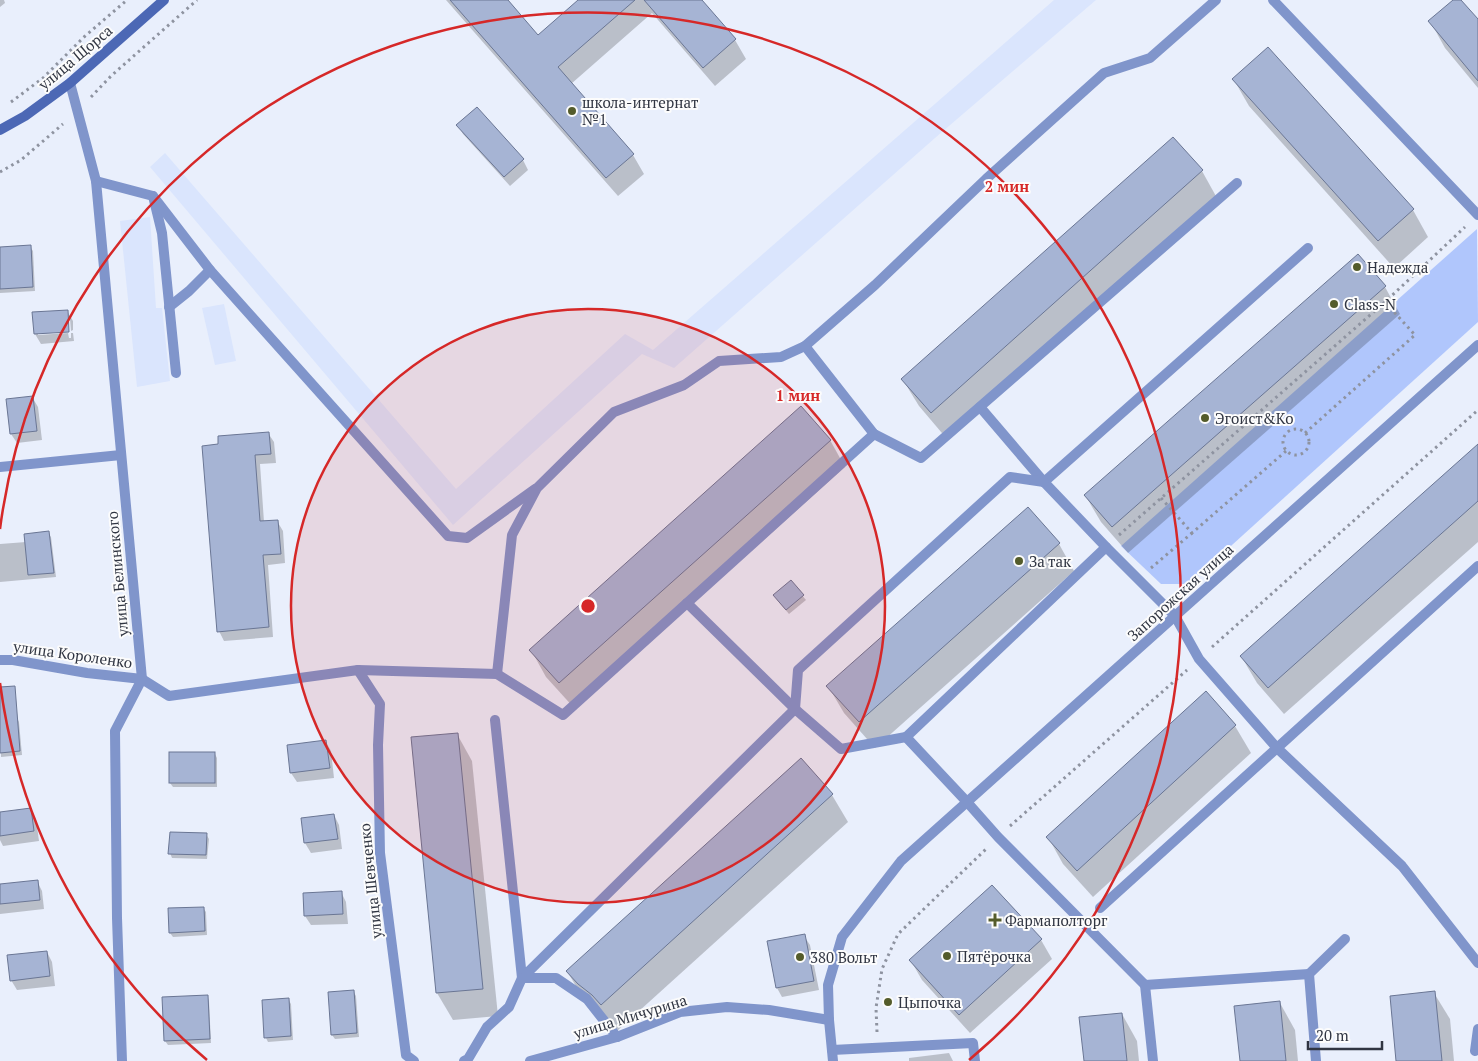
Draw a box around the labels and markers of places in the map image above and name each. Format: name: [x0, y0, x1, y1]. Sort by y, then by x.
place label: школа-интернат №1: [582, 92, 699, 129]
marker: школа-интернат №1: [566, 105, 578, 117]
place label: Надежда: [1367, 257, 1429, 277]
marker: Надежда: [1351, 261, 1363, 273]
place label: Class-N: [1344, 294, 1396, 314]
marker: Class-N: [1328, 298, 1340, 310]
place label: Эгоист&Kо: [1215, 408, 1294, 428]
marker: Эгоист&Kо: [1199, 412, 1211, 424]
place label: За так: [1029, 551, 1072, 571]
marker: За так: [1013, 555, 1025, 567]
centre of rings: [579, 597, 597, 615]
place label: Фармаполторг: [1005, 910, 1108, 930]
marker: Фармаполторг: [989, 914, 1001, 926]
place label: Пятёрочка: [957, 946, 1032, 966]
place label: 380 Вольт: [810, 947, 878, 967]
marker: Пятёрочка: [941, 950, 953, 962]
marker: 380 Вольт: [794, 951, 806, 963]
place label: Цыпочка: [898, 992, 962, 1012]
marker: Цыпочка: [882, 996, 894, 1008]

